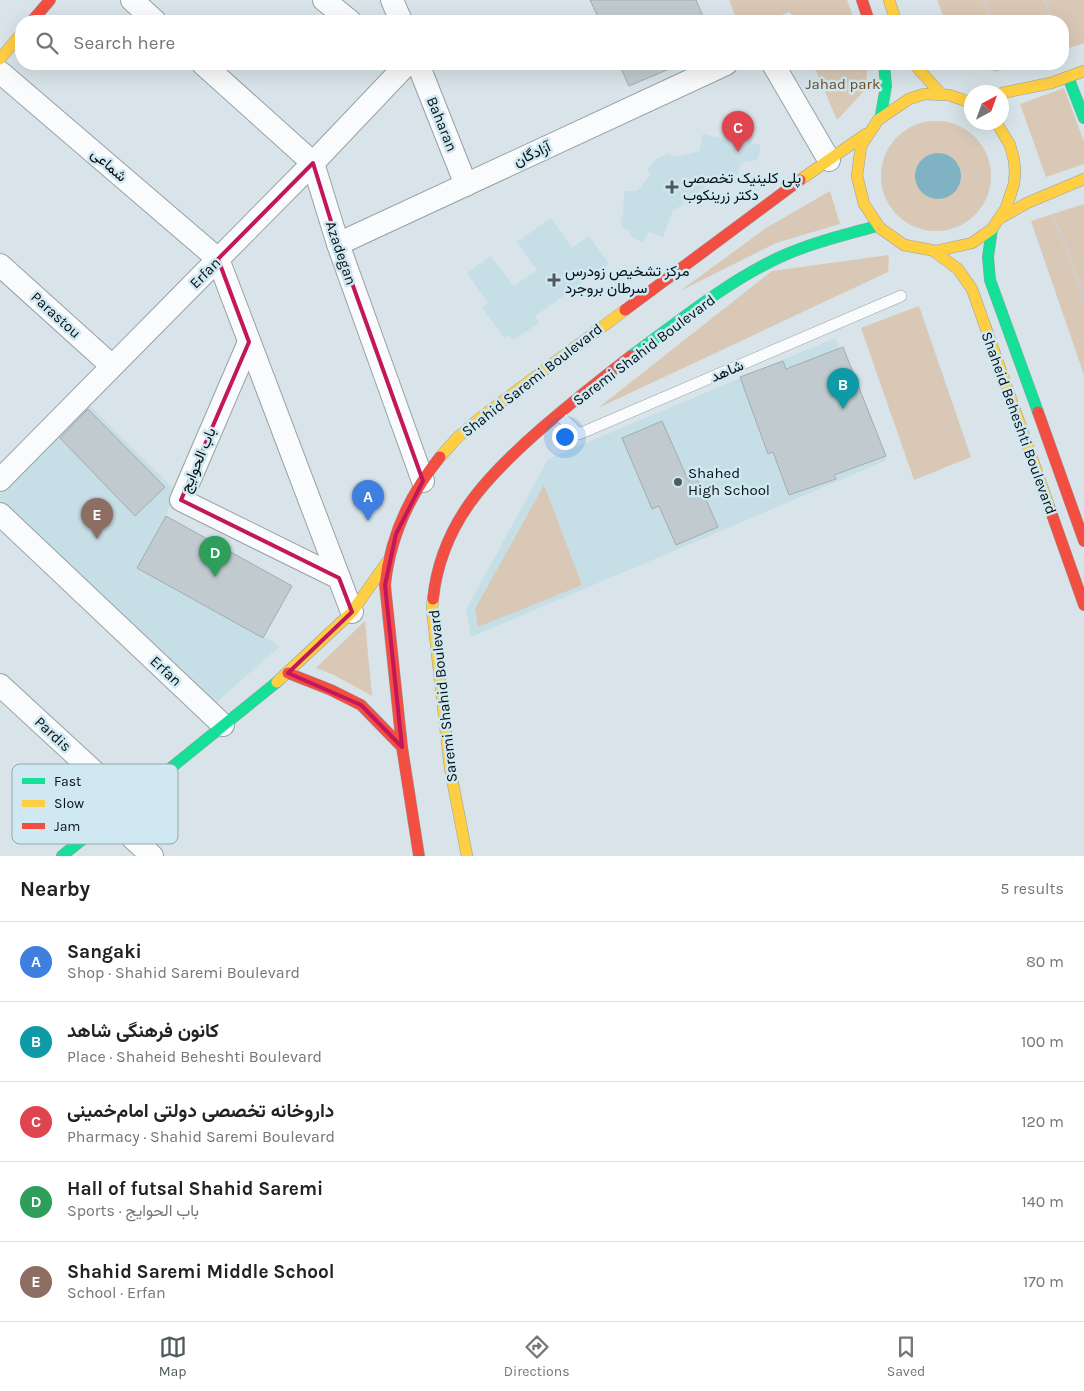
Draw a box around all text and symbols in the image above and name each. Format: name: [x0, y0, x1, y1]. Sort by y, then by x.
search box: [15, 15, 1069, 70]
icon: search: [33, 29, 61, 57]
text: Search here: [73, 32, 175, 54]
park label: Jahad park: [806, 75, 880, 93]
north arrow: [964, 85, 1009, 130]
street label: Baharan: [423, 94, 461, 154]
pin: C: [722, 111, 754, 152]
street label: آزادگان: [511, 137, 555, 170]
street label: شماعی: [87, 144, 131, 186]
place label: پلی کلینیک تخصصی دکتر زرینکوب: [683, 169, 801, 204]
marker: پلی کلینیک تخصصی دکتر زرینکوب: [665, 180, 679, 194]
street label: Azadegan: [322, 219, 360, 287]
street label: Erfan: [186, 254, 224, 292]
place label: مرکز تشخیص زودرس سرطان بروجرد: [565, 262, 689, 297]
marker: مرکز تشخیص زودرس سرطان بروجرد: [547, 273, 561, 287]
street label: Parastou: [27, 288, 85, 342]
street label: Saremi Shahid Boulevard: [569, 291, 719, 409]
street label: Shahid Saremi Boulevard: [458, 320, 606, 440]
street label: Shaheid Beheshti Boulevard: [978, 329, 1060, 517]
street label: شاهد: [708, 356, 746, 386]
pin: B: [827, 368, 859, 409]
your location: [552, 424, 578, 450]
street label: باب الحوایج: [176, 425, 222, 496]
place label: Shahed High School: [688, 464, 770, 499]
marker: Shahed High School: [672, 476, 684, 488]
pin: A: [352, 480, 384, 521]
pin: E: [81, 498, 113, 539]
pin: D: [199, 536, 231, 577]
street label: Saremi Shahid Boulevard: [425, 609, 461, 783]
street label: Erfan: [147, 652, 185, 690]
street label: Pardis: [31, 713, 75, 755]
legend: [12, 764, 178, 844]
text: Fast: [54, 773, 81, 790]
text: Slow: [54, 795, 84, 812]
text: Jam: [54, 818, 80, 835]
text: Nearby: [20, 877, 90, 901]
text: 5 results: [1000, 879, 1064, 898]
text: Sangaki: [67, 941, 142, 963]
text: A: [31, 952, 41, 971]
text: 80 m: [1026, 952, 1064, 971]
text: Shop · Shahid Saremi Boulevard: [67, 963, 300, 982]
text: کانون فرهنگی شاهد: [67, 1020, 219, 1042]
text: B: [31, 1032, 41, 1051]
text: 100 m: [1021, 1032, 1064, 1051]
text: Place · Shaheid Beheshti Boulevard: [67, 1047, 322, 1066]
text: داروخانه تخصصی دولتی امام‌خمینی: [67, 1100, 334, 1122]
text: C: [31, 1112, 41, 1131]
text: 120 m: [1021, 1112, 1064, 1131]
text: Pharmacy · Shahid Saremi Boulevard: [67, 1127, 335, 1146]
text: Hall of futsal Shahid Saremi: [67, 1178, 323, 1200]
text: D: [31, 1192, 41, 1211]
text: 140 m: [1022, 1192, 1064, 1211]
text: Sports · باب الحوایج: [67, 1201, 199, 1220]
text: Shahid Saremi Middle School: [67, 1261, 335, 1283]
text: E: [31, 1272, 41, 1291]
text: 170 m: [1023, 1272, 1064, 1291]
text: School · Erfan: [67, 1283, 166, 1302]
tab: Map: [159, 1333, 187, 1380]
tab: Directions: [504, 1333, 570, 1380]
tab: Saved: [887, 1333, 925, 1380]

